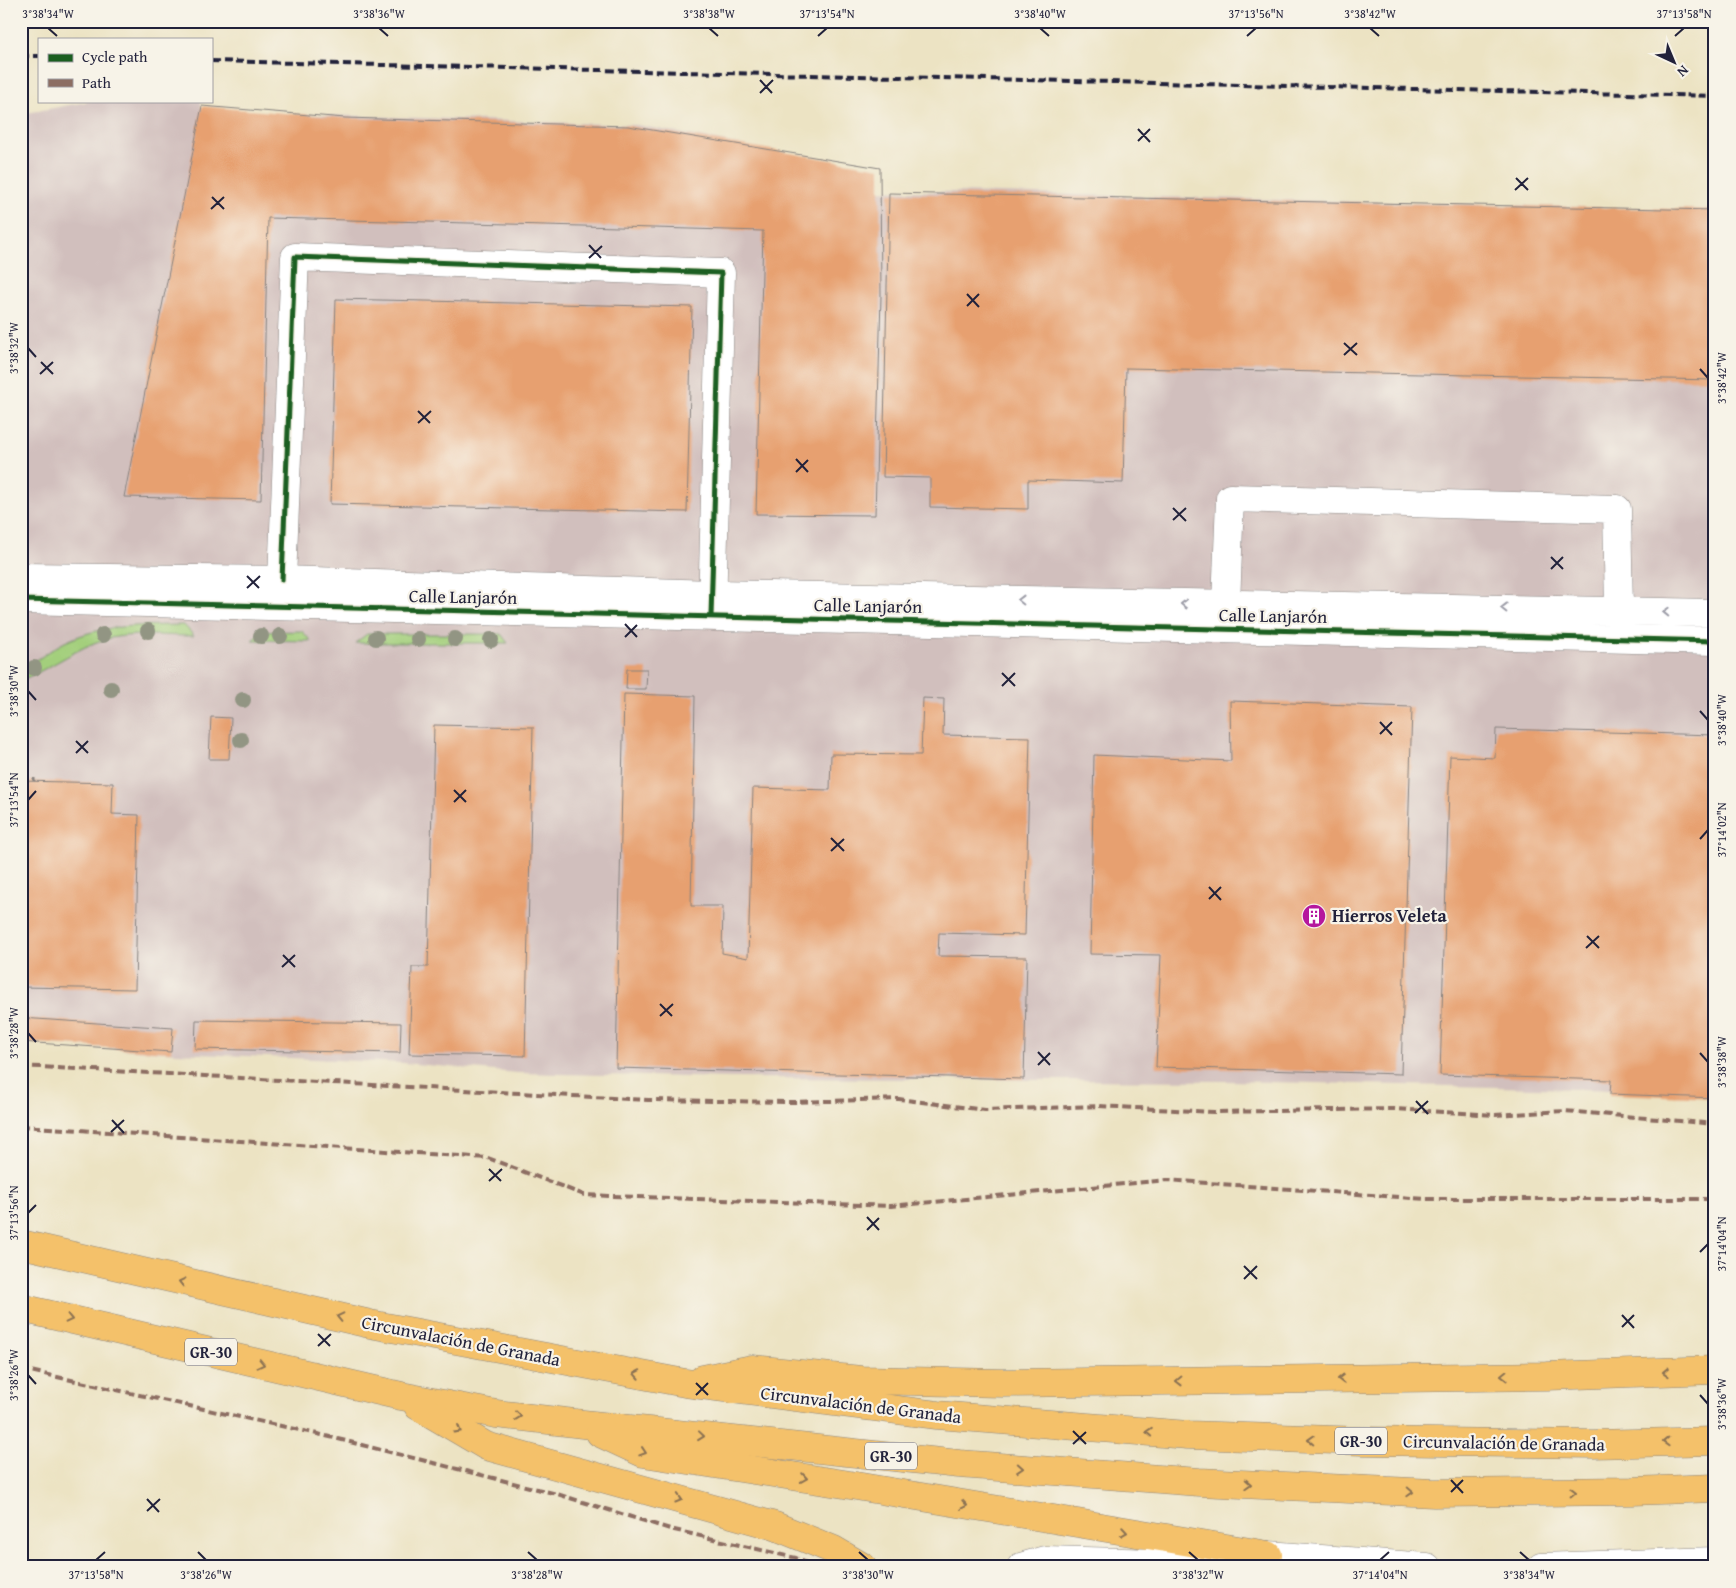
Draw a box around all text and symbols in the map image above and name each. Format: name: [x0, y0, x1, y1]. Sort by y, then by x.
text: 3°38'34"W: [22, 5, 75, 22]
text: 3°38'36"W: [353, 5, 406, 22]
text: 3°38'38"W: [683, 5, 736, 22]
text: 37°13'54"N: [799, 5, 855, 22]
text: 3°38'40"W: [1014, 5, 1067, 22]
text: 37°13'56"N: [1228, 5, 1284, 22]
text: 3°38'42"W: [1344, 5, 1397, 22]
text: 37°13'58"N: [1656, 5, 1712, 22]
legend: [38, 38, 212, 102]
north arrow: [1648, 38, 1698, 88]
text: Cycle path: [82, 46, 148, 67]
text: N: [1672, 61, 1693, 82]
text: Path: [82, 72, 111, 93]
text: 3°38'32"W: [5, 321, 22, 374]
text: 3°38'42"W: [1713, 351, 1730, 404]
street label: Calle Lanjarón: [409, 582, 517, 611]
street label: Calle Lanjarón: [814, 591, 922, 620]
one-way arrow: [1017, 595, 1024, 605]
one-way arrow: [1179, 599, 1187, 609]
street label: Calle Lanjarón: [1219, 601, 1327, 630]
one-way arrow: [1499, 603, 1507, 613]
one-way arrow: [1662, 606, 1670, 617]
text: 3°38'30"W: [5, 664, 22, 717]
text: 3°38'40"W: [1713, 693, 1730, 746]
text: 37°13'54"N: [5, 772, 22, 828]
text: 37°14'02"N: [1713, 802, 1730, 858]
place label: Hierros Veleta: [1332, 902, 1448, 929]
building icon: Hierros Veleta: [1301, 903, 1327, 929]
text: 3°38'28"W: [5, 1006, 22, 1059]
text: 3°38'38"W: [1713, 1035, 1730, 1088]
text: 37°13'56"N: [5, 1185, 22, 1241]
text: 37°14'04"N: [1713, 1216, 1730, 1272]
one-way arrow: [177, 1277, 186, 1288]
street label: Circunvalación de Granada: [359, 1308, 563, 1373]
one-way arrow: [336, 1312, 345, 1323]
one-way arrow: [64, 1313, 73, 1324]
road number: GR-30: [185, 1338, 237, 1365]
text: 3°38'26"W: [5, 1348, 22, 1401]
one-way arrow: [257, 1358, 266, 1369]
one-way arrow: [1662, 1367, 1670, 1377]
one-way arrow: [633, 1369, 642, 1380]
one-way arrow: [1499, 1371, 1507, 1381]
one-way arrow: [1337, 1373, 1345, 1384]
one-way arrow: [1174, 1376, 1182, 1386]
text: 3°38'36"W: [1713, 1377, 1730, 1430]
street label: Circunvalación de Granada: [759, 1379, 963, 1430]
one-way arrow: [514, 1410, 522, 1421]
one-way arrow: [453, 1423, 462, 1433]
one-way arrow: [1145, 1427, 1153, 1438]
street label: Circunvalación de Granada: [1403, 1427, 1606, 1458]
road number: GR-30: [1335, 1428, 1387, 1454]
one-way arrow: [698, 1430, 706, 1441]
one-way arrow: [1307, 1434, 1315, 1445]
one-way arrow: [1662, 1437, 1670, 1447]
road number: GR-30: [865, 1442, 917, 1470]
one-way arrow: [639, 1446, 647, 1456]
one-way arrow: [1016, 1463, 1024, 1474]
one-way arrow: [799, 1472, 808, 1482]
one-way arrow: [1244, 1479, 1252, 1490]
one-way arrow: [1407, 1487, 1415, 1498]
one-way arrow: [1570, 1487, 1577, 1497]
one-way arrow: [675, 1494, 683, 1504]
one-way arrow: [959, 1499, 968, 1509]
one-way arrow: [1120, 1526, 1128, 1537]
text: 37°13'58"N: [68, 1566, 124, 1583]
text: 3°38'26"W: [180, 1566, 233, 1583]
text: 3°38'28"W: [511, 1566, 564, 1583]
text: 3°38'30"W: [842, 1566, 895, 1583]
text: 3°38'32"W: [1172, 1566, 1225, 1583]
text: 37°14'04"N: [1352, 1566, 1408, 1583]
text: 3°38'34"W: [1503, 1566, 1556, 1583]

